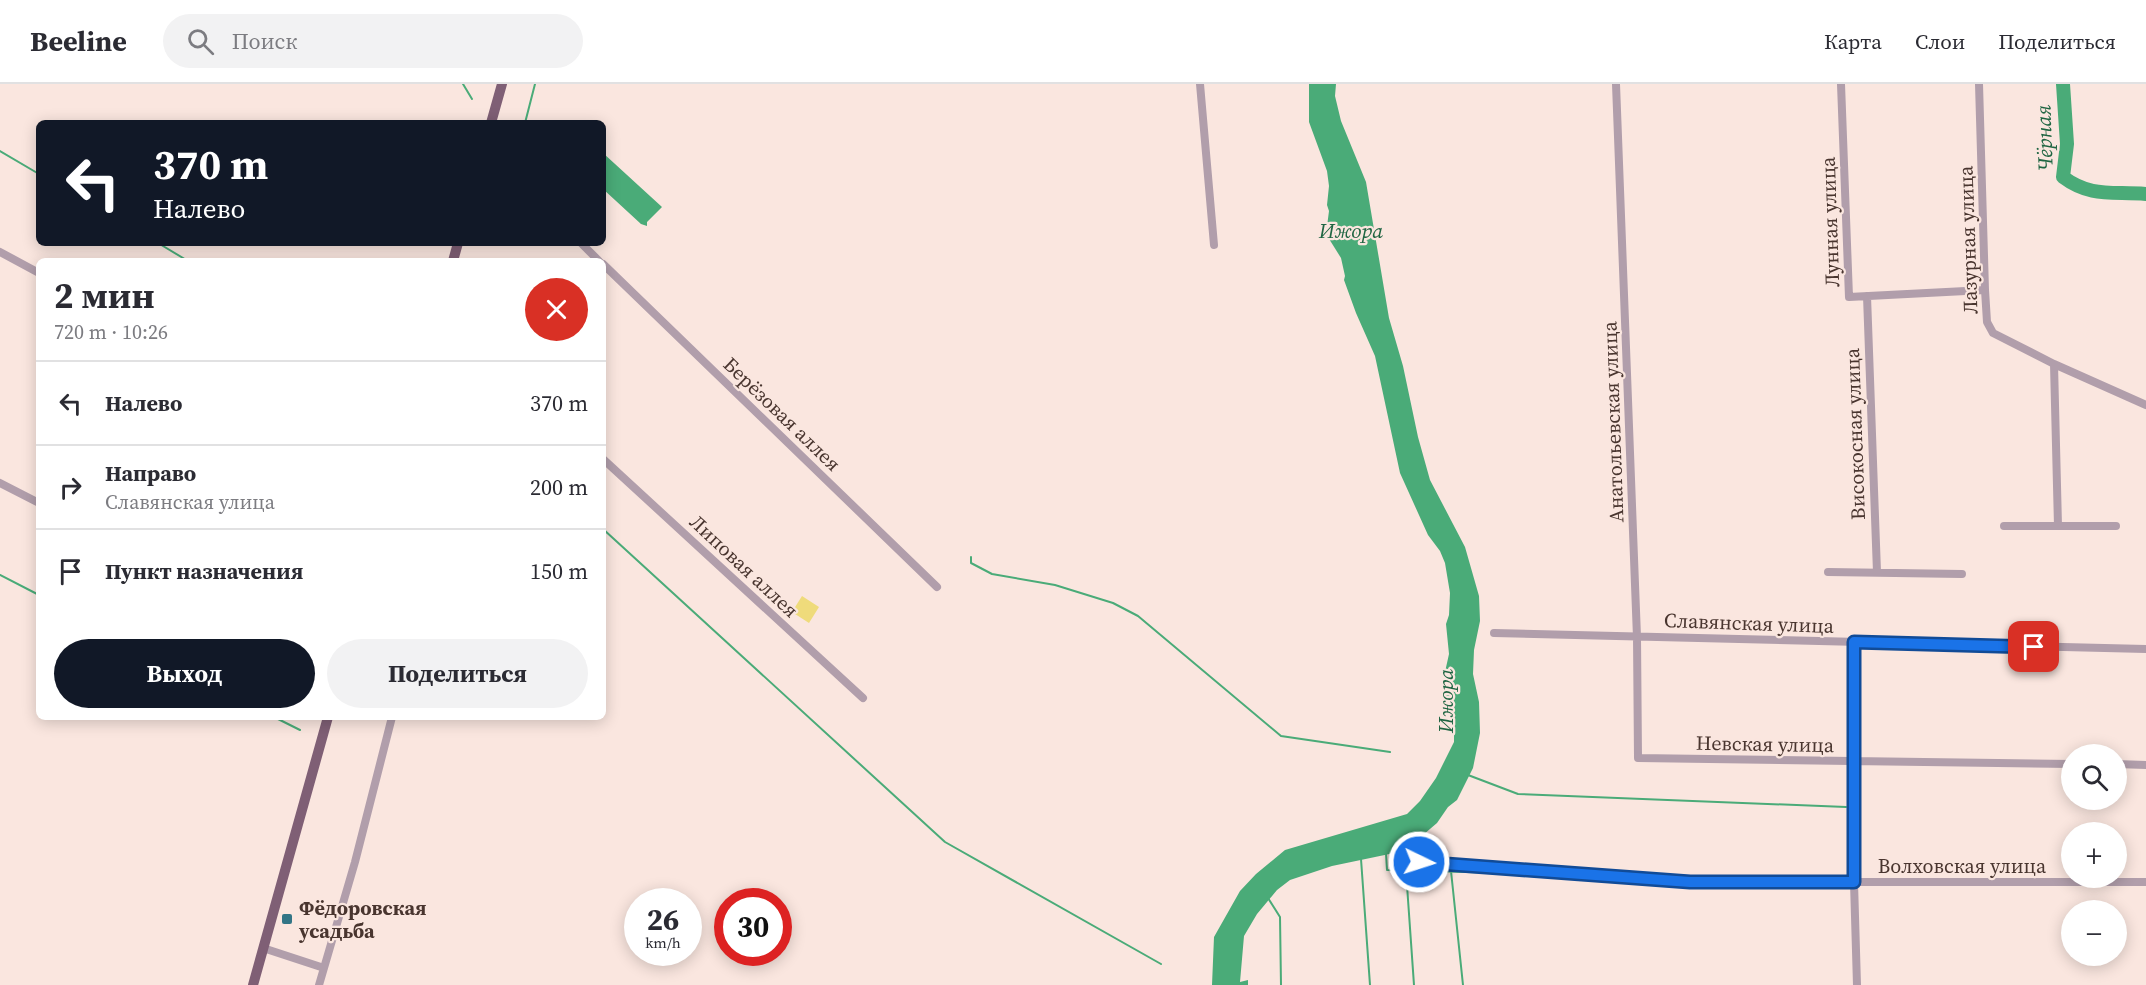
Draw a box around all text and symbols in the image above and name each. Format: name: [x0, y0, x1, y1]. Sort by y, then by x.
search box: [163, 14, 583, 68]
text: Beeline: [30, 22, 127, 60]
icon: search: [184, 25, 217, 58]
text: Поиск: [232, 26, 297, 56]
text: Карта: [1824, 27, 1882, 56]
text: Слои: [1915, 27, 1965, 56]
text: Поделиться: [1998, 27, 2116, 56]
water label: Чёрная: [2028, 104, 2060, 172]
text: 370 m: [153, 135, 268, 193]
icon: left: [54, 144, 132, 222]
street label: Лунная улица: [1814, 155, 1846, 288]
street label: Лазурная улица: [1951, 164, 1985, 315]
text: Налево: [153, 190, 245, 227]
water label: Ижора: [1318, 216, 1383, 245]
text: 2 мин: [54, 271, 155, 320]
button: close: [525, 278, 588, 341]
text: 720 m · 10:26: [54, 318, 168, 346]
street label: Анатольевская улица: [1595, 320, 1631, 523]
street label: Високосная улица: [1838, 347, 1872, 520]
street label: Берёзовая аллея: [717, 351, 847, 477]
icon: left: [54, 387, 87, 420]
text: Налево: [105, 388, 182, 418]
text: 370 m: [530, 388, 588, 418]
text: Направо: [105, 458, 196, 488]
icon: right: [54, 471, 87, 504]
text: 200 m: [530, 472, 588, 502]
text: Славянская улица: [105, 488, 275, 516]
street label: Липовая аллея: [683, 508, 805, 624]
icon: arrive: [54, 555, 87, 588]
text: Пункт назначения: [105, 556, 303, 586]
text: 150 m: [530, 556, 588, 586]
street label: Славянская улица: [1664, 606, 1835, 640]
pin: [2008, 621, 2059, 672]
icon: arrive: [2017, 630, 2050, 663]
button: Выход: [54, 639, 315, 708]
button: Поделиться: [327, 639, 588, 708]
water label: Ижора: [1431, 669, 1460, 734]
street label: Невская улица: [1696, 729, 1835, 759]
map controls: [2061, 744, 2127, 966]
button: search: [2061, 744, 2127, 810]
button: +: [2061, 822, 2127, 888]
position arrow: [1387, 830, 1451, 894]
street label: Волховская улица: [1878, 852, 2047, 880]
speed limit sign: 30: [714, 888, 792, 966]
place label: Фёдоровская усадьба: [298, 894, 426, 945]
text: 26: [647, 899, 679, 940]
button: −: [2061, 900, 2127, 966]
marker: Фёдоровская усадьба: [280, 912, 294, 926]
text: km/h: [645, 932, 681, 953]

